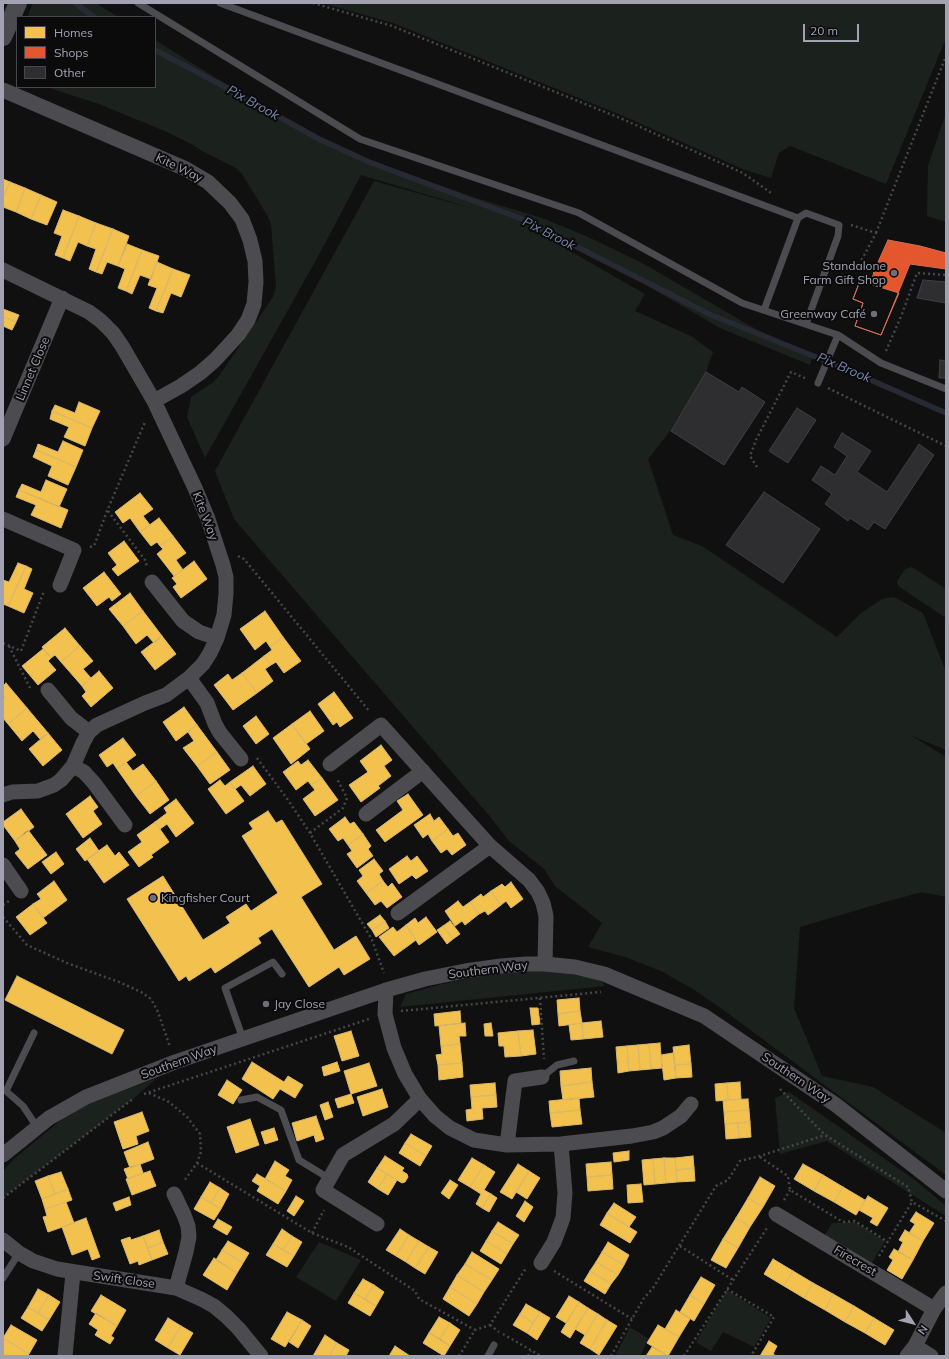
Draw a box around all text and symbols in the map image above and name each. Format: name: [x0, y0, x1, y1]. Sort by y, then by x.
legend: [16, 16, 156, 88]
scale bar: [805, 16, 861, 42]
text: 20 m: [810, 23, 838, 38]
text: Homes: [54, 25, 93, 40]
text: Shops: [54, 45, 89, 60]
text: Other: [54, 65, 85, 80]
water label: Pix Brook: [224, 82, 282, 124]
street label: Kite Way: [153, 150, 205, 186]
water label: Pix Brook: [520, 214, 578, 254]
place label: Standalone Farm Gift Shop: [803, 259, 886, 287]
marker: Standalone Farm Gift Shop: [889, 268, 899, 278]
place label: Greenway Café: [780, 307, 866, 321]
marker: Greenway Café: [869, 309, 879, 319]
street label: Linnet Close: [13, 335, 53, 403]
water label: Pix Brook: [815, 350, 873, 386]
street label: Kite Way: [189, 490, 221, 542]
place label: Kingfisher Court: [161, 891, 250, 905]
marker: Kingfisher Court: [148, 893, 158, 903]
street label: Southern Way: [448, 958, 528, 982]
place label: Jay Close: [274, 997, 325, 1011]
marker: Jay Close: [261, 999, 271, 1009]
street label: Southern Way: [139, 1042, 219, 1082]
street label: Southern Way: [759, 1050, 833, 1106]
street label: Firecrest: [831, 1243, 879, 1279]
street label: Swift Close: [92, 1269, 156, 1291]
north arrow: [893, 1303, 933, 1343]
text: N: [915, 1323, 931, 1338]

